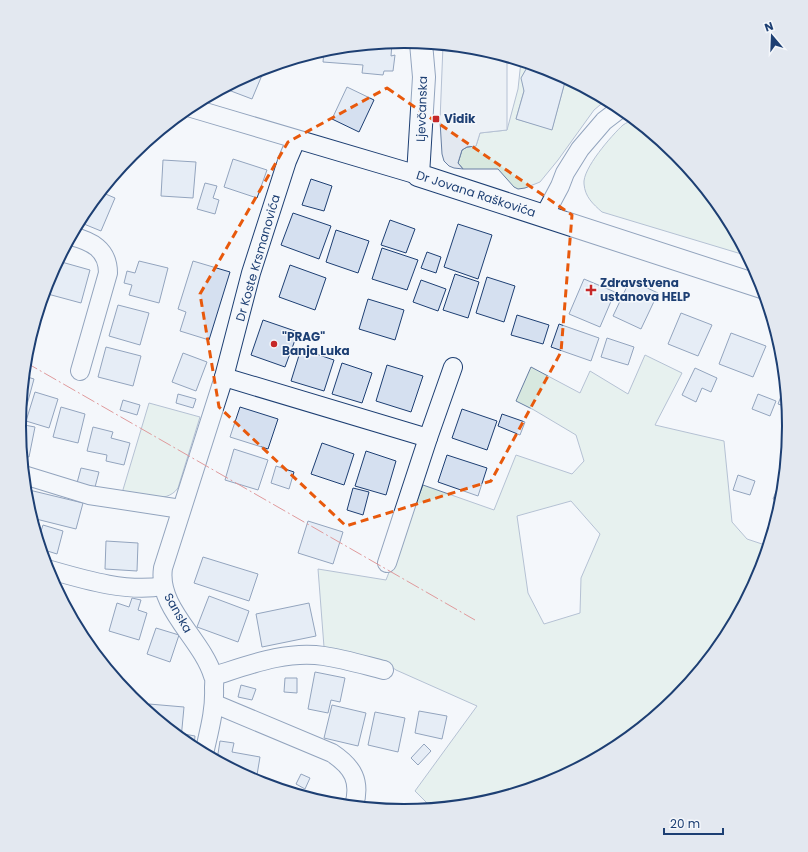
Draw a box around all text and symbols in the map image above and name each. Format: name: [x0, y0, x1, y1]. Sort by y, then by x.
north arrow: [752, 16, 792, 56]
text: N: [762, 18, 775, 35]
street label: Ljevčanska: [412, 76, 431, 142]
place label: Vidik: [444, 110, 476, 127]
marker: Vidik: [431, 114, 441, 124]
street label: Dr Jovana Raškovića: [414, 166, 538, 221]
street label: Dr Koste Krsmanovića: [231, 192, 284, 323]
place label: Zdravstvena ustanova HELP: [600, 274, 691, 305]
marker: Zdravstvena ustanova HELP: [585, 284, 597, 296]
place label: "PRAG" Banja Luka: [282, 328, 350, 359]
marker: "PRAG" Banja Luka: [269, 339, 279, 349]
street label: Sanska: [160, 590, 197, 636]
scale bar: [664, 810, 723, 836]
text: 20 m: [670, 815, 700, 832]

